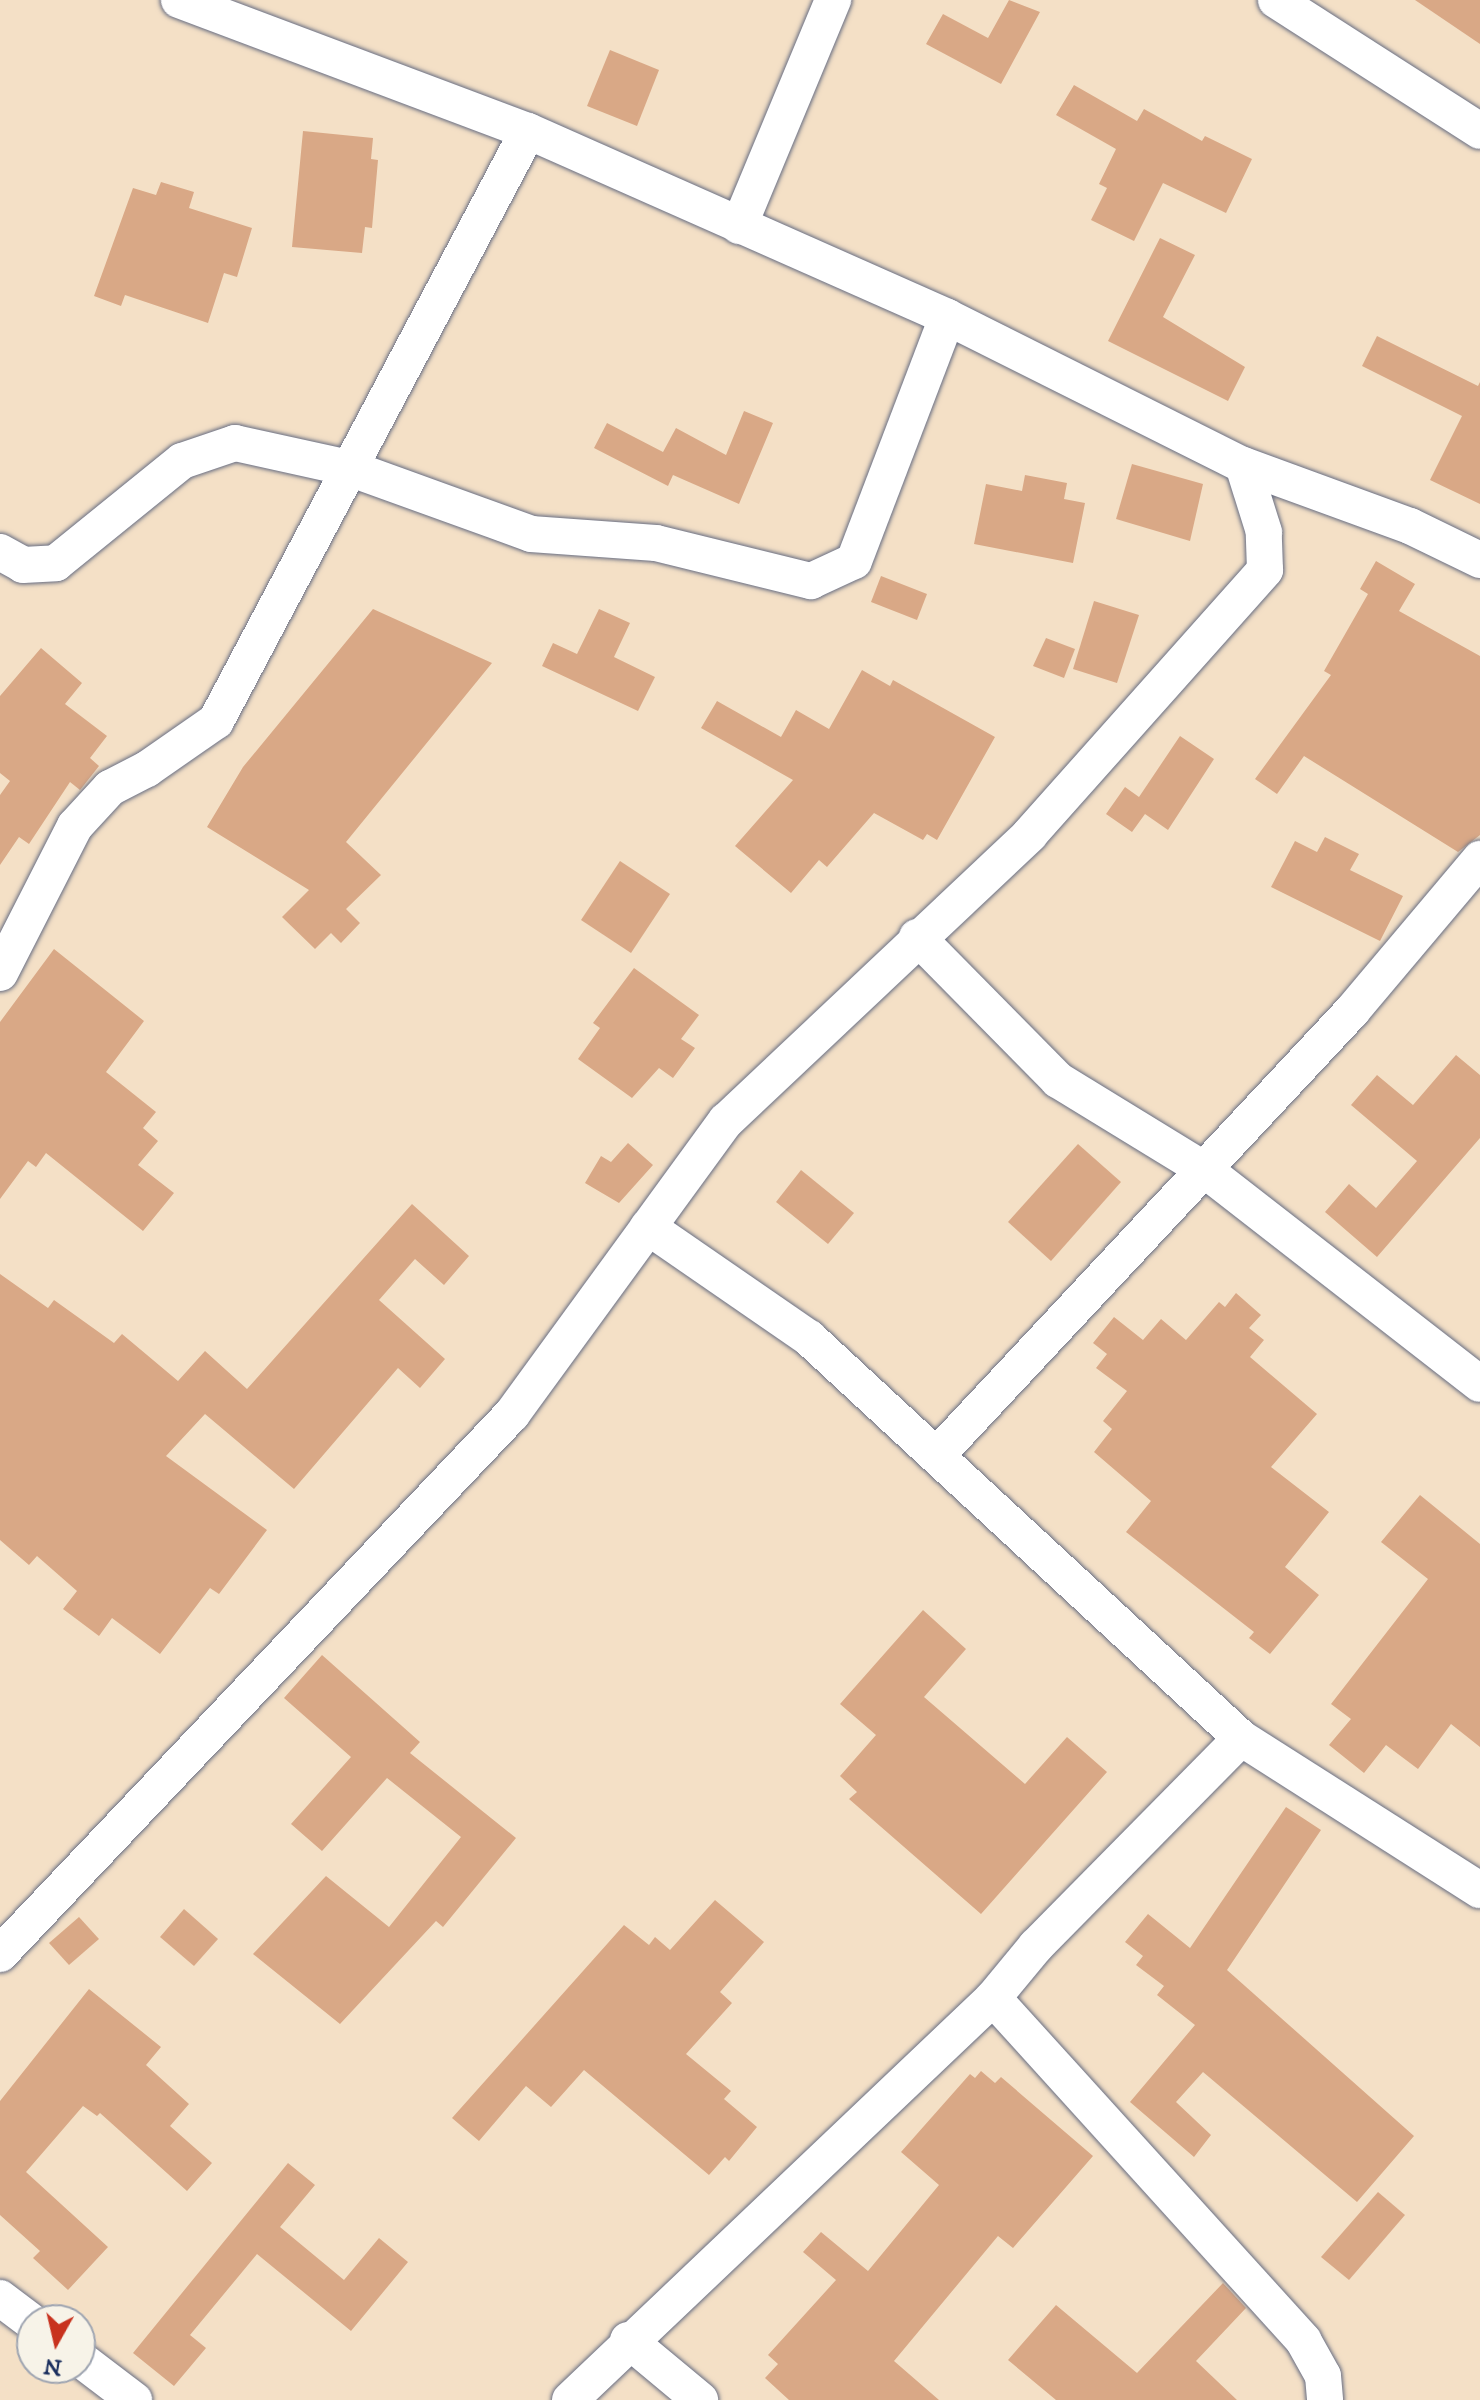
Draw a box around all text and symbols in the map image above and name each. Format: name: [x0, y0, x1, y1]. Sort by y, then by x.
north arrow: [16, 2304, 96, 2384]
text: N: [42, 2352, 64, 2381]

